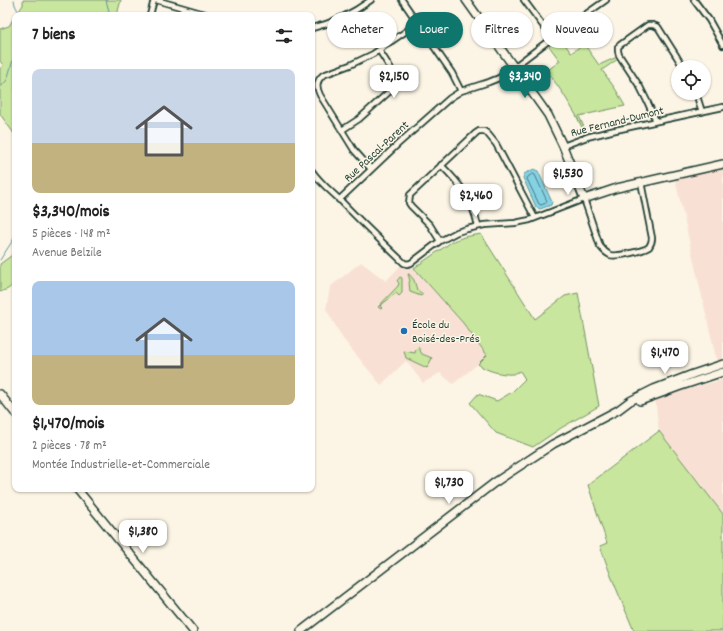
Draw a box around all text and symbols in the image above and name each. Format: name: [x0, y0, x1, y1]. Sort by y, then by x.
chip: Acheter: [327, 12, 397, 48]
chip: Louer: [405, 12, 463, 48]
chip: Filtres: [471, 12, 533, 48]
chip: Nouveau: [541, 12, 613, 48]
text: 7 biens: [32, 24, 75, 48]
icon: filters: [273, 25, 295, 47]
map controls: [671, 60, 711, 100]
button: locate: [671, 60, 711, 100]
pin: $2,150: [361, 65, 427, 99]
pin: $3,340: [492, 65, 558, 99]
text: $2,150: [379, 68, 409, 87]
text: $3,340: [508, 68, 542, 87]
icon: home: [128, 95, 200, 167]
street label: Rue Fernand-Dumont: [569, 103, 666, 142]
street label: Rue Pascal-Parent: [341, 117, 414, 187]
pin: $1,530: [535, 162, 601, 196]
text: $1,530: [553, 165, 583, 184]
pin: $2,460: [443, 184, 509, 218]
text: $2,460: [459, 187, 493, 206]
text: $3,340/mois: [32, 201, 110, 225]
text: 5 pièces · 148 m²: [32, 225, 110, 244]
text: Avenue Belzile: [32, 244, 102, 263]
icon: home: [128, 307, 200, 379]
place label: École du Boisé-des-Prés: [412, 317, 480, 348]
marker: École du Boisé-des-Prés: [399, 326, 409, 336]
pin: $1,470: [632, 341, 698, 375]
text: $1,470: [650, 344, 680, 363]
text: $1,470/mois: [32, 413, 105, 437]
text: 2 pièces · 78 m²: [32, 437, 107, 456]
text: Montée Industrielle-et-Commerciale: [32, 456, 210, 475]
pin: $1,730: [416, 471, 482, 505]
text: $1,730: [434, 474, 464, 493]
pin: $1,380: [110, 520, 176, 554]
text: $1,380: [128, 523, 158, 542]

